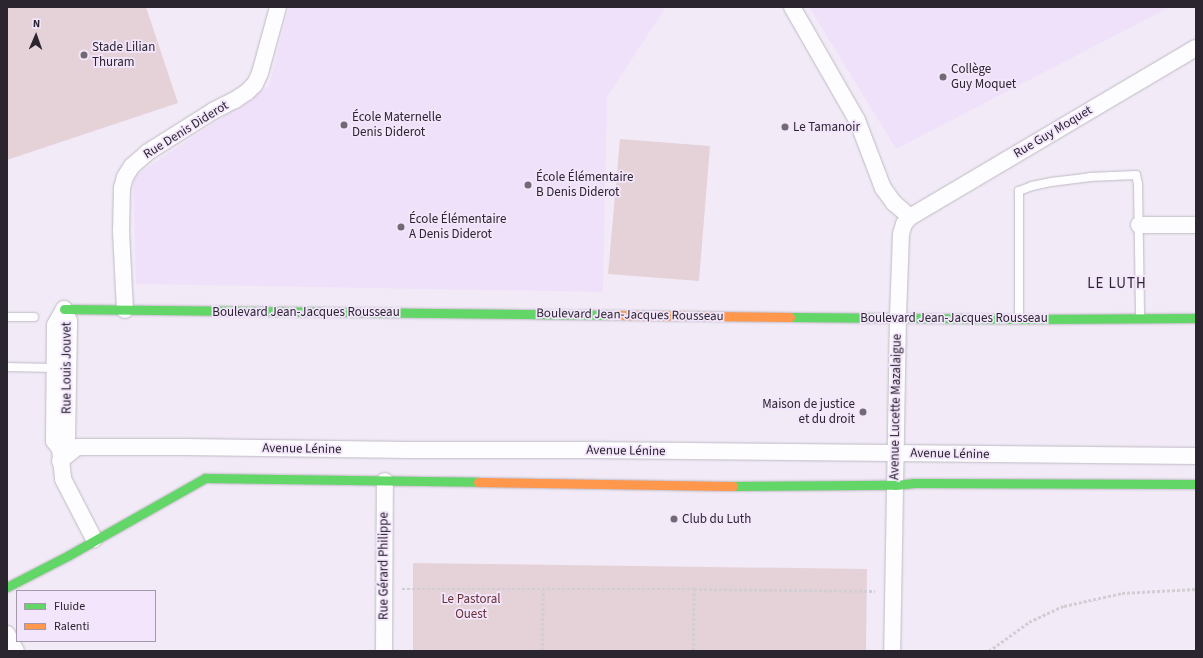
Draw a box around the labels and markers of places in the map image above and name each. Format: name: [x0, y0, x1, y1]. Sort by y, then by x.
place label: Stade Lilian Thuram: [92, 40, 155, 71]
marker: Stade Lilian Thuram: [79, 50, 89, 60]
place label: Collège Guy Moquet: [951, 62, 1016, 93]
marker: Collège Guy Moquet: [938, 72, 948, 82]
place label: École Maternelle Denis Diderot: [352, 110, 441, 141]
place label: Le Tamanoir: [793, 119, 860, 135]
marker: École Maternelle Denis Diderot: [339, 120, 349, 130]
marker: Le Tamanoir: [780, 122, 790, 132]
place label: École Élémentaire B Denis Diderot: [536, 170, 633, 201]
marker: École Élémentaire B Denis Diderot: [523, 180, 533, 190]
place label: École Élémentaire A Denis Diderot: [409, 212, 506, 243]
marker: École Élémentaire A Denis Diderot: [396, 222, 406, 232]
place label: Maison de justice et du droit: [762, 397, 855, 428]
marker: Maison de justice et du droit: [858, 407, 868, 417]
place label: Club du Luth: [682, 511, 751, 527]
marker: Club du Luth: [669, 514, 679, 524]

